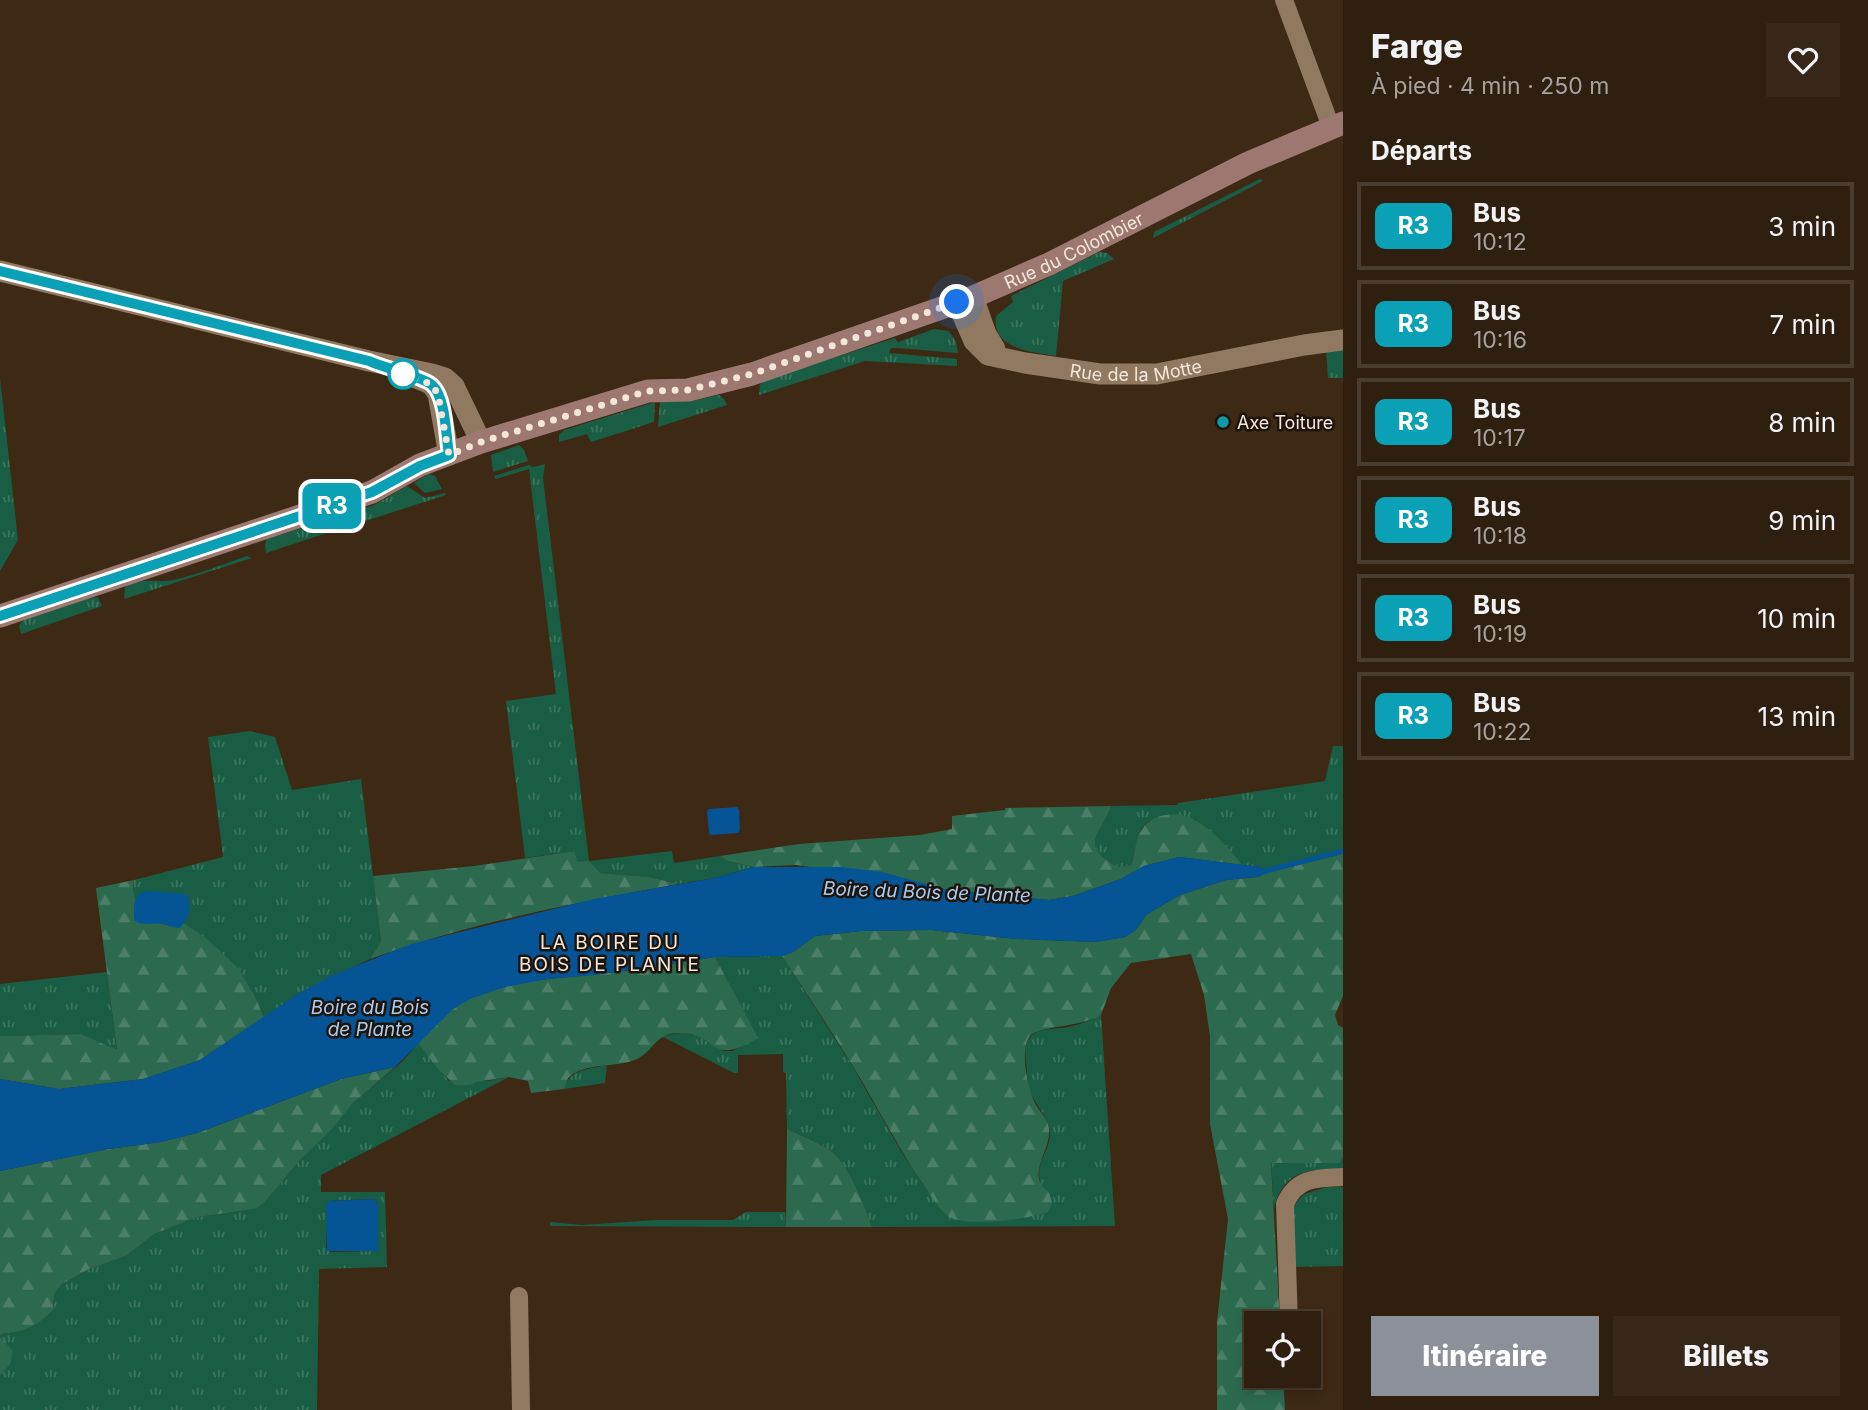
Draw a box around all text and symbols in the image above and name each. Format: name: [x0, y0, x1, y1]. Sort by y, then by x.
button: heart: [1766, 23, 1840, 97]
text: Farge: [1371, 26, 1463, 66]
text: À pied · 4 min · 250 m: [1371, 72, 1609, 100]
text: Départs: [1371, 135, 1472, 166]
text: Bus: [1473, 197, 1521, 228]
street label: Rue du Colombier: [1001, 207, 1147, 293]
text: R3: [1398, 211, 1429, 240]
text: 3 min: [1768, 211, 1836, 242]
text: 10:12: [1473, 228, 1527, 256]
your location: [939, 284, 974, 319]
text: Bus: [1473, 295, 1521, 326]
text: R3: [1398, 309, 1429, 338]
text: 7 min: [1770, 309, 1836, 340]
text: 10:16: [1473, 326, 1527, 354]
street label: Rue de la Motte: [1068, 355, 1204, 385]
unlabelled marker: [388, 359, 418, 389]
text: Bus: [1473, 393, 1521, 424]
text: R3: [1398, 407, 1429, 436]
text: 8 min: [1768, 407, 1836, 438]
place label: Axe Toiture: [1237, 412, 1333, 433]
marker: Axe Toiture: [1215, 414, 1231, 430]
text: 10:17: [1473, 424, 1526, 452]
line badge: R3: [300, 483, 364, 529]
text: R3: [316, 491, 348, 520]
text: Bus: [1473, 491, 1521, 522]
text: R3: [1398, 505, 1429, 534]
text: 9 min: [1768, 505, 1836, 536]
text: 10:18: [1473, 522, 1527, 550]
text: Bus: [1473, 589, 1521, 620]
text: R3: [1398, 603, 1429, 632]
text: 10 min: [1757, 603, 1836, 634]
text: 10:19: [1473, 620, 1527, 648]
text: Bus: [1473, 687, 1521, 718]
text: R3: [1398, 701, 1429, 730]
text: 13 min: [1758, 701, 1836, 732]
text: 10:22: [1473, 718, 1532, 746]
water label: Boire du Bois de Plante: [823, 877, 1031, 907]
district label: LA BOIRE DU BOIS DE PLANTE: [519, 931, 701, 976]
water label: Boire du Bois de Plante: [311, 996, 429, 1041]
map controls: [1244, 1311, 1321, 1388]
button: locate: [1244, 1311, 1321, 1388]
button: Itinéraire: [1371, 1316, 1599, 1396]
button: Billets: [1613, 1316, 1840, 1396]

